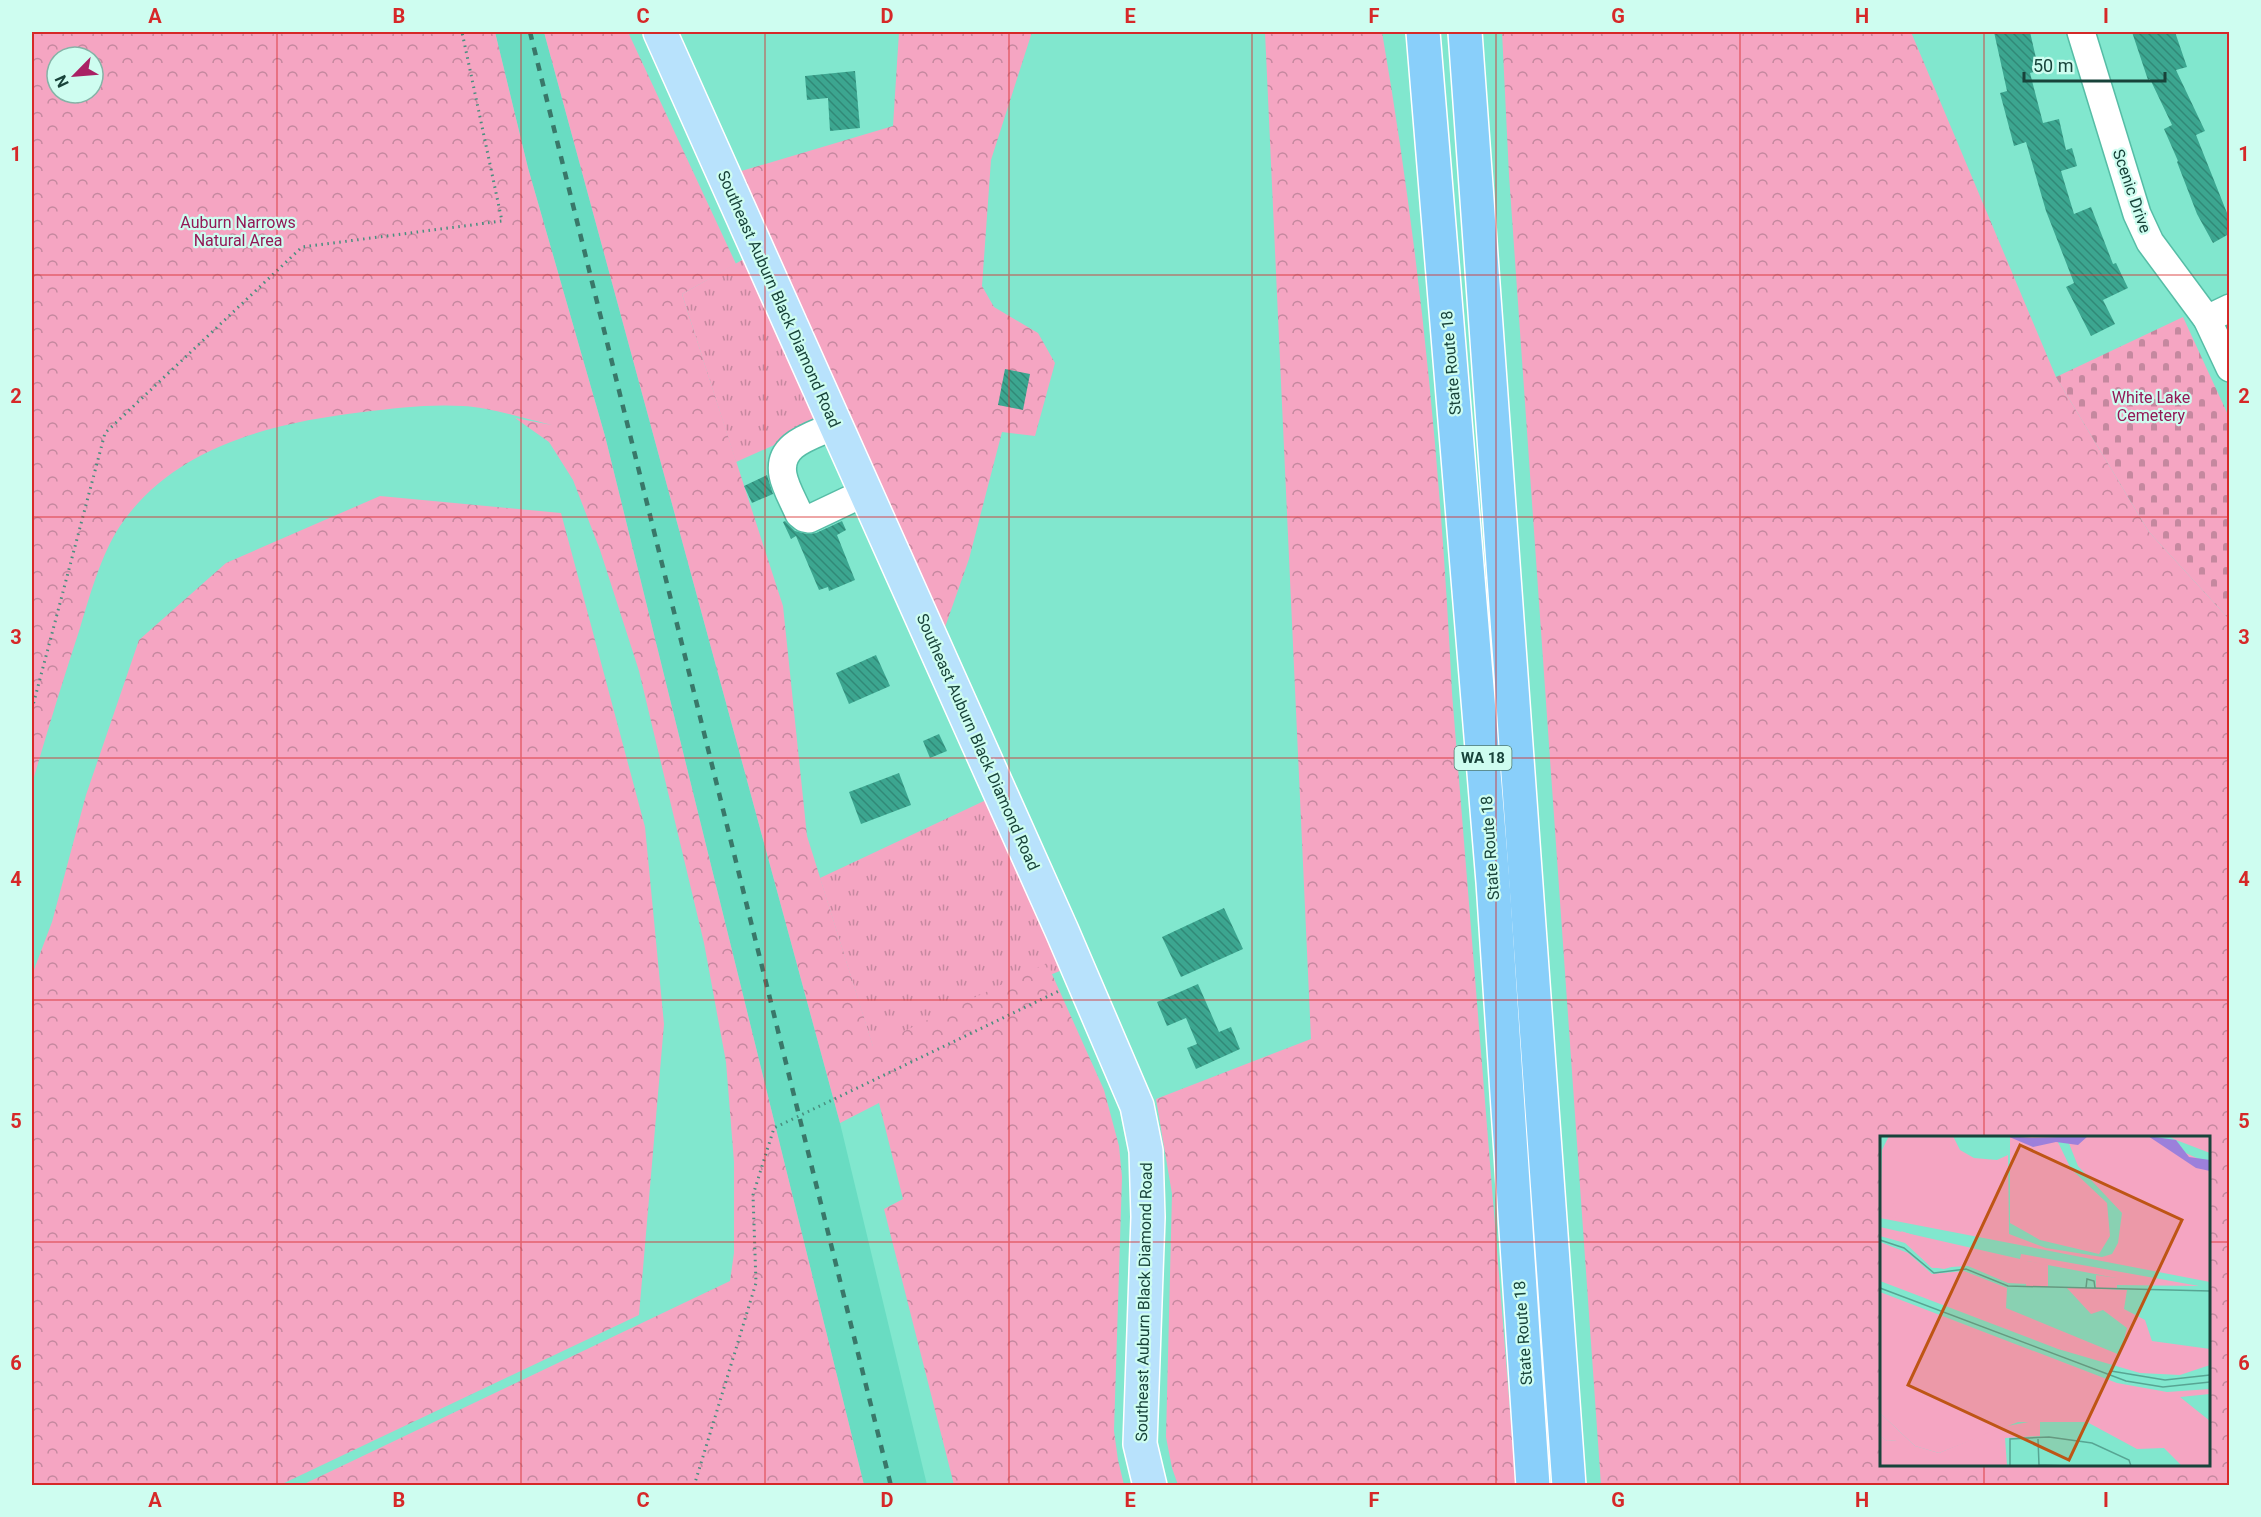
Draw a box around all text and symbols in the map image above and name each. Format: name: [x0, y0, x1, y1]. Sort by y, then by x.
text: A: [148, 4, 162, 28]
text: B: [393, 4, 405, 28]
text: C: [636, 4, 650, 28]
text: D: [881, 4, 894, 28]
text: E: [1124, 4, 1136, 28]
text: F: [1369, 4, 1380, 28]
text: G: [1611, 4, 1625, 28]
text: H: [1855, 4, 1869, 28]
text: I: [2103, 4, 2109, 28]
north arrow: [45, 45, 105, 105]
scale bar: [2024, 45, 2165, 83]
text: 50 m: [2033, 55, 2073, 76]
text: N: [51, 72, 73, 90]
text: 1: [10, 142, 22, 166]
text: 1: [2238, 142, 2250, 166]
street label: Scenic Drive: [2109, 147, 2155, 235]
street label: Southeast Auburn Black Diamond Road: [714, 168, 844, 430]
park label: Auburn Narrows Natural Area: [180, 213, 296, 250]
street label: State Route 18: [1437, 310, 1465, 416]
text: 2: [10, 384, 22, 408]
text: 2: [2238, 384, 2250, 408]
park label: White Lake Cemetery: [2112, 388, 2190, 425]
street label: Southeast Auburn Black Diamond Road: [913, 611, 1043, 873]
text: 3: [10, 625, 22, 649]
text: 3: [2238, 625, 2250, 649]
road number: WA 18: [1454, 746, 1512, 770]
street label: State Route 18: [1477, 795, 1503, 901]
text: 4: [10, 867, 22, 891]
text: 4: [2238, 867, 2250, 891]
text: 5: [10, 1109, 22, 1133]
text: 5: [2238, 1109, 2250, 1133]
inset map: [1880, 1136, 2210, 1466]
street label: Southeast Auburn Black Diamond Road: [1132, 1162, 1156, 1442]
street label: State Route 18: [1510, 1280, 1536, 1386]
text: 6: [10, 1351, 22, 1375]
text: 6: [2238, 1351, 2250, 1375]
text: A: [148, 1488, 162, 1512]
text: B: [393, 1488, 405, 1512]
text: C: [636, 1488, 650, 1512]
text: D: [881, 1488, 894, 1512]
text: E: [1124, 1488, 1136, 1512]
text: F: [1369, 1488, 1380, 1512]
text: G: [1611, 1488, 1625, 1512]
text: H: [1855, 1488, 1869, 1512]
text: I: [2103, 1488, 2109, 1512]

